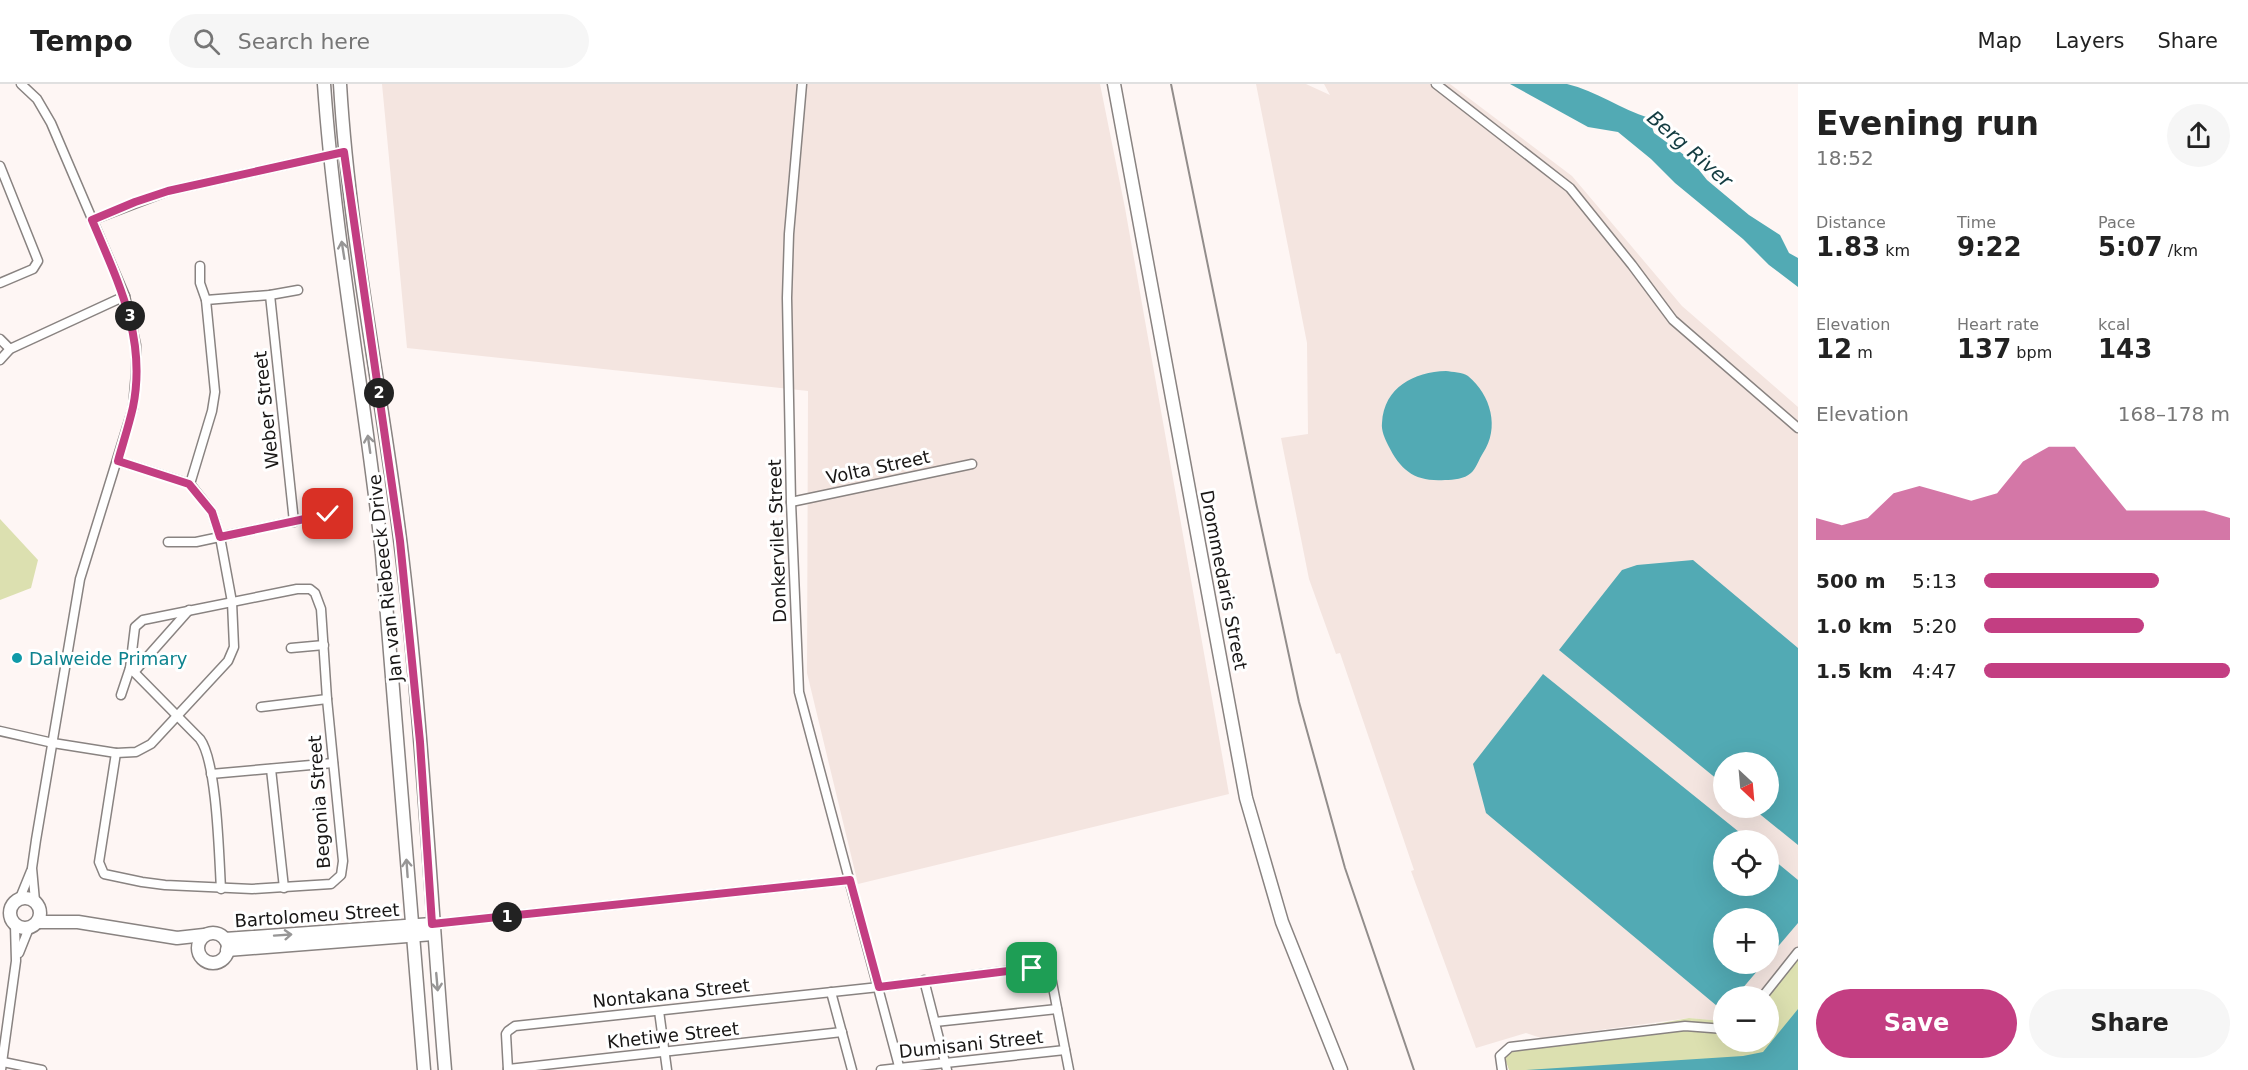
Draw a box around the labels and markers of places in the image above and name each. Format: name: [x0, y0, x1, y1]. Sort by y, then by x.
pin: 3: [115, 301, 145, 331]
pin: 2: [364, 378, 394, 408]
pin: [302, 488, 353, 539]
place label: Dalweide Primary: [29, 648, 188, 669]
marker: Dalweide Primary: [10, 651, 24, 665]
pin: 1: [492, 902, 522, 932]
pin: [1006, 942, 1057, 993]

